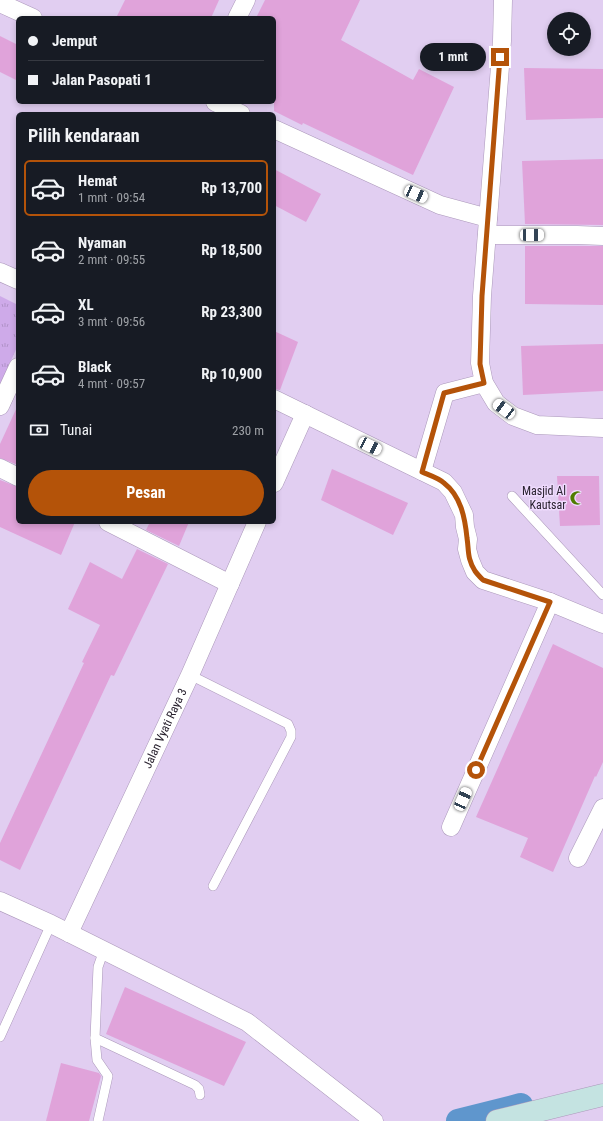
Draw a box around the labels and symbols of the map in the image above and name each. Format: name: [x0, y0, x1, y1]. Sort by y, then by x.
callout: 1 mnt: [420, 43, 486, 71]
route end: [491, 48, 509, 66]
car: [403, 184, 429, 204]
car: [520, 229, 544, 241]
car: [491, 397, 517, 421]
car: [357, 435, 383, 457]
place label: Masjid Al Kautsar: [522, 484, 566, 512]
mosque icon: Masjid Al Kautsar: [569, 490, 585, 506]
street label: Jalan Vyati Raya 3: [140, 686, 190, 771]
route start: [467, 761, 485, 779]
car: [453, 786, 473, 812]

